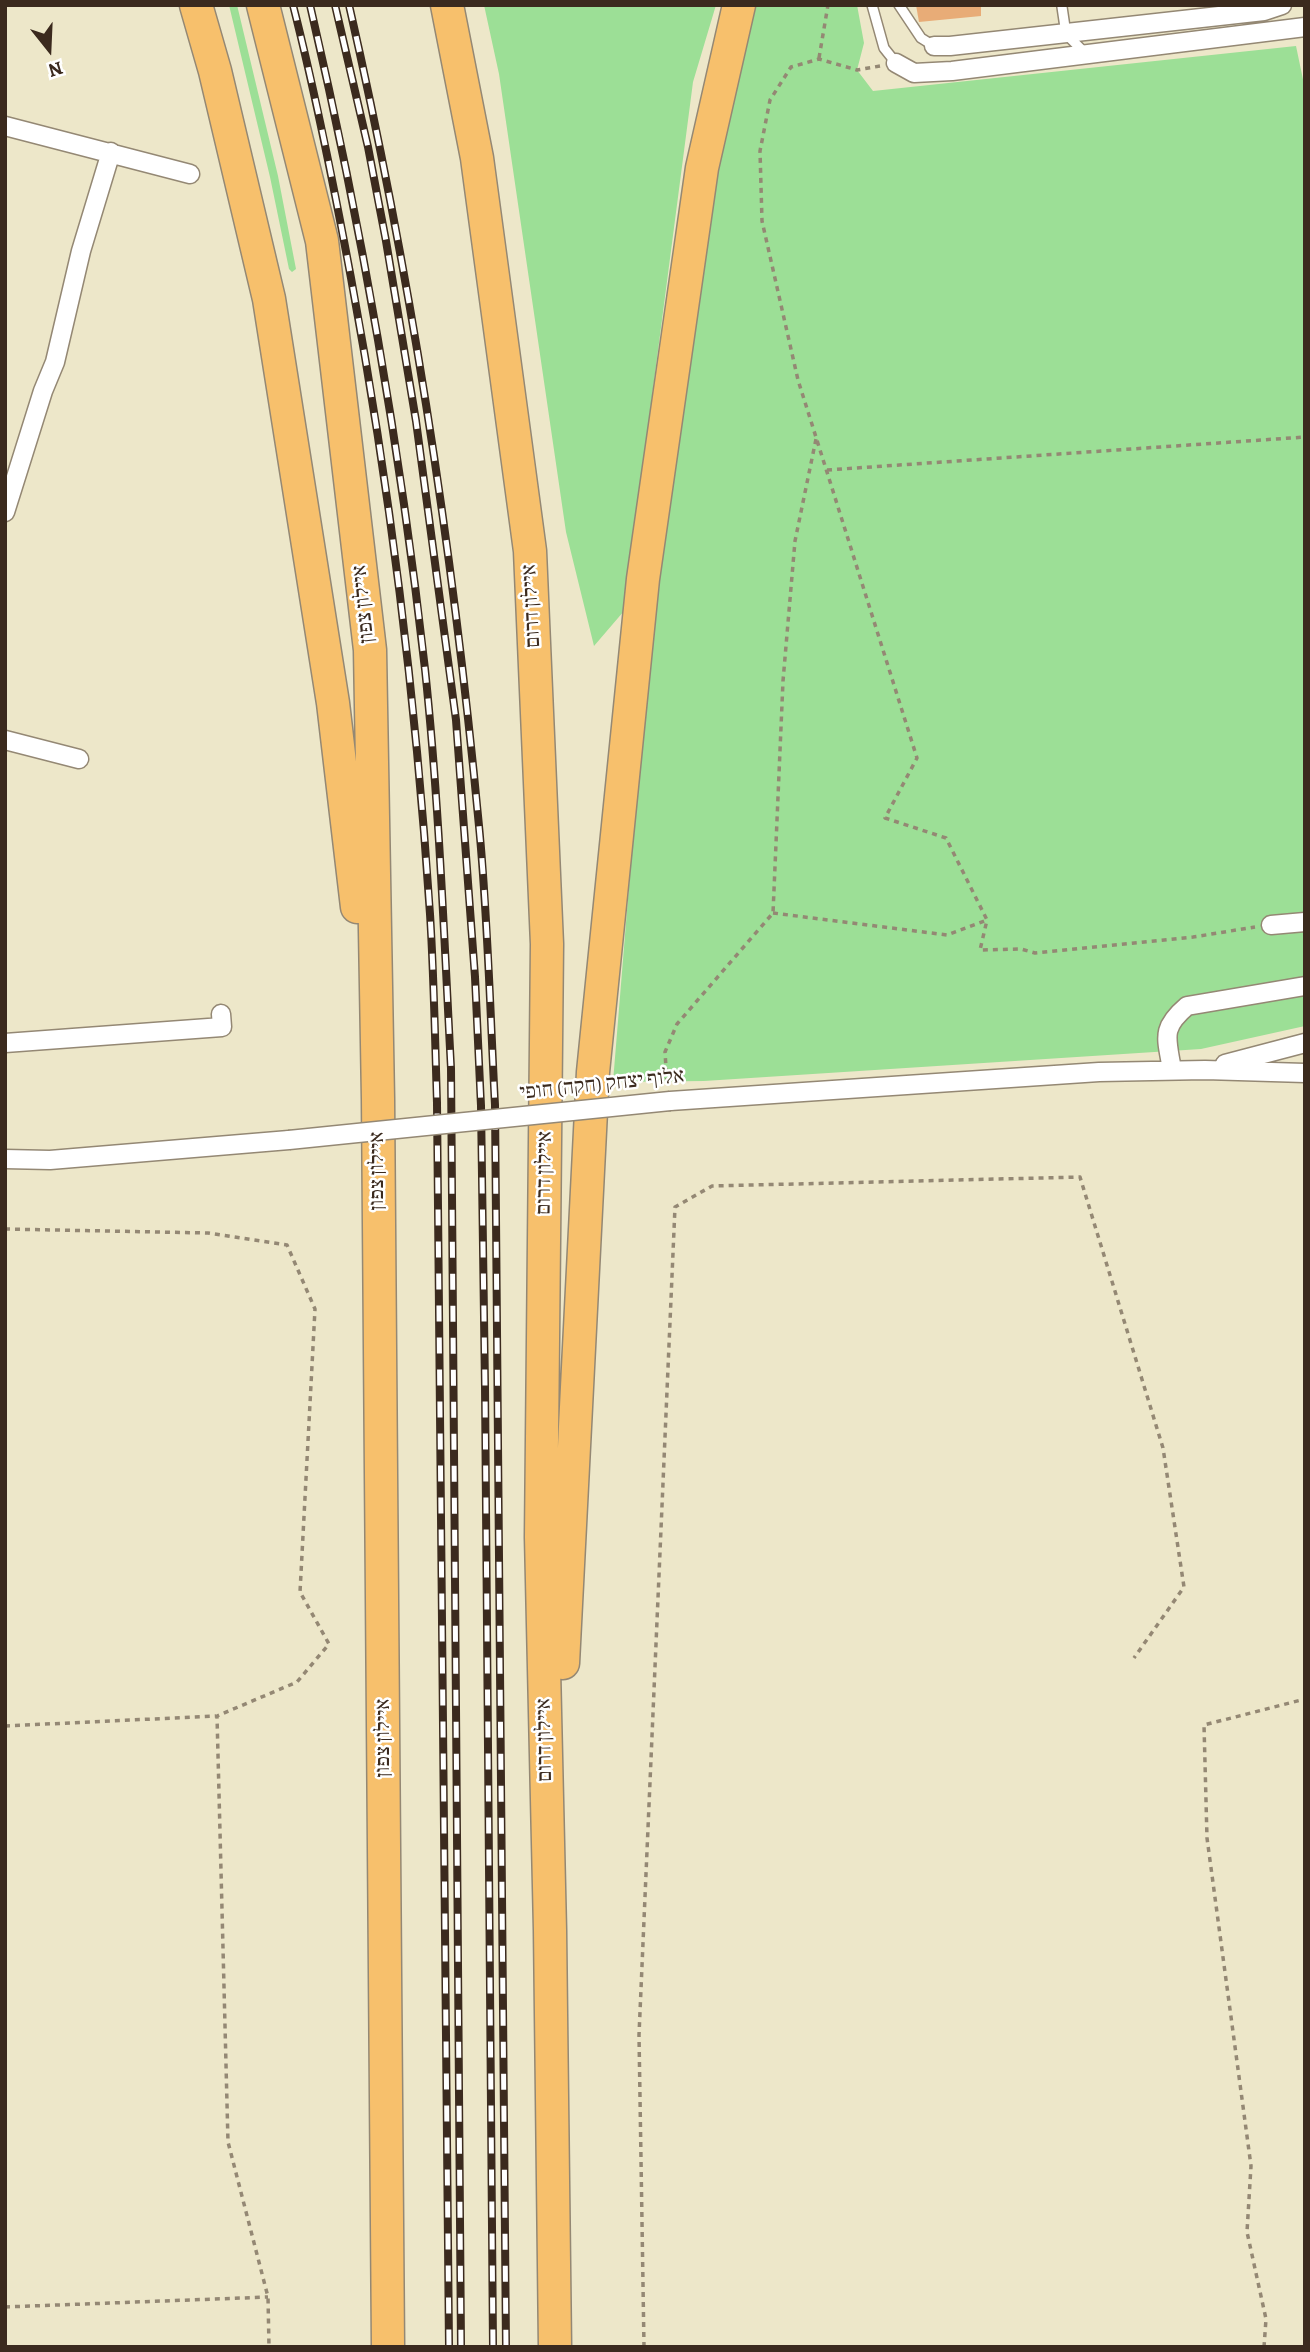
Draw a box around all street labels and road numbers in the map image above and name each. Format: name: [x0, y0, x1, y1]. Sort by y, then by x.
street label: איילון צפון: [347, 564, 381, 644]
street label: איילון דרום: [517, 564, 547, 648]
street label: אלוף יצחק (חקה) חופי: [518, 1064, 686, 1106]
street label: איילון דרום: [532, 1131, 558, 1215]
street label: איילון צפון: [365, 1132, 391, 1210]
street label: איילון דרום: [532, 1698, 558, 1782]
street label: איילון צפון: [371, 1699, 397, 1777]

